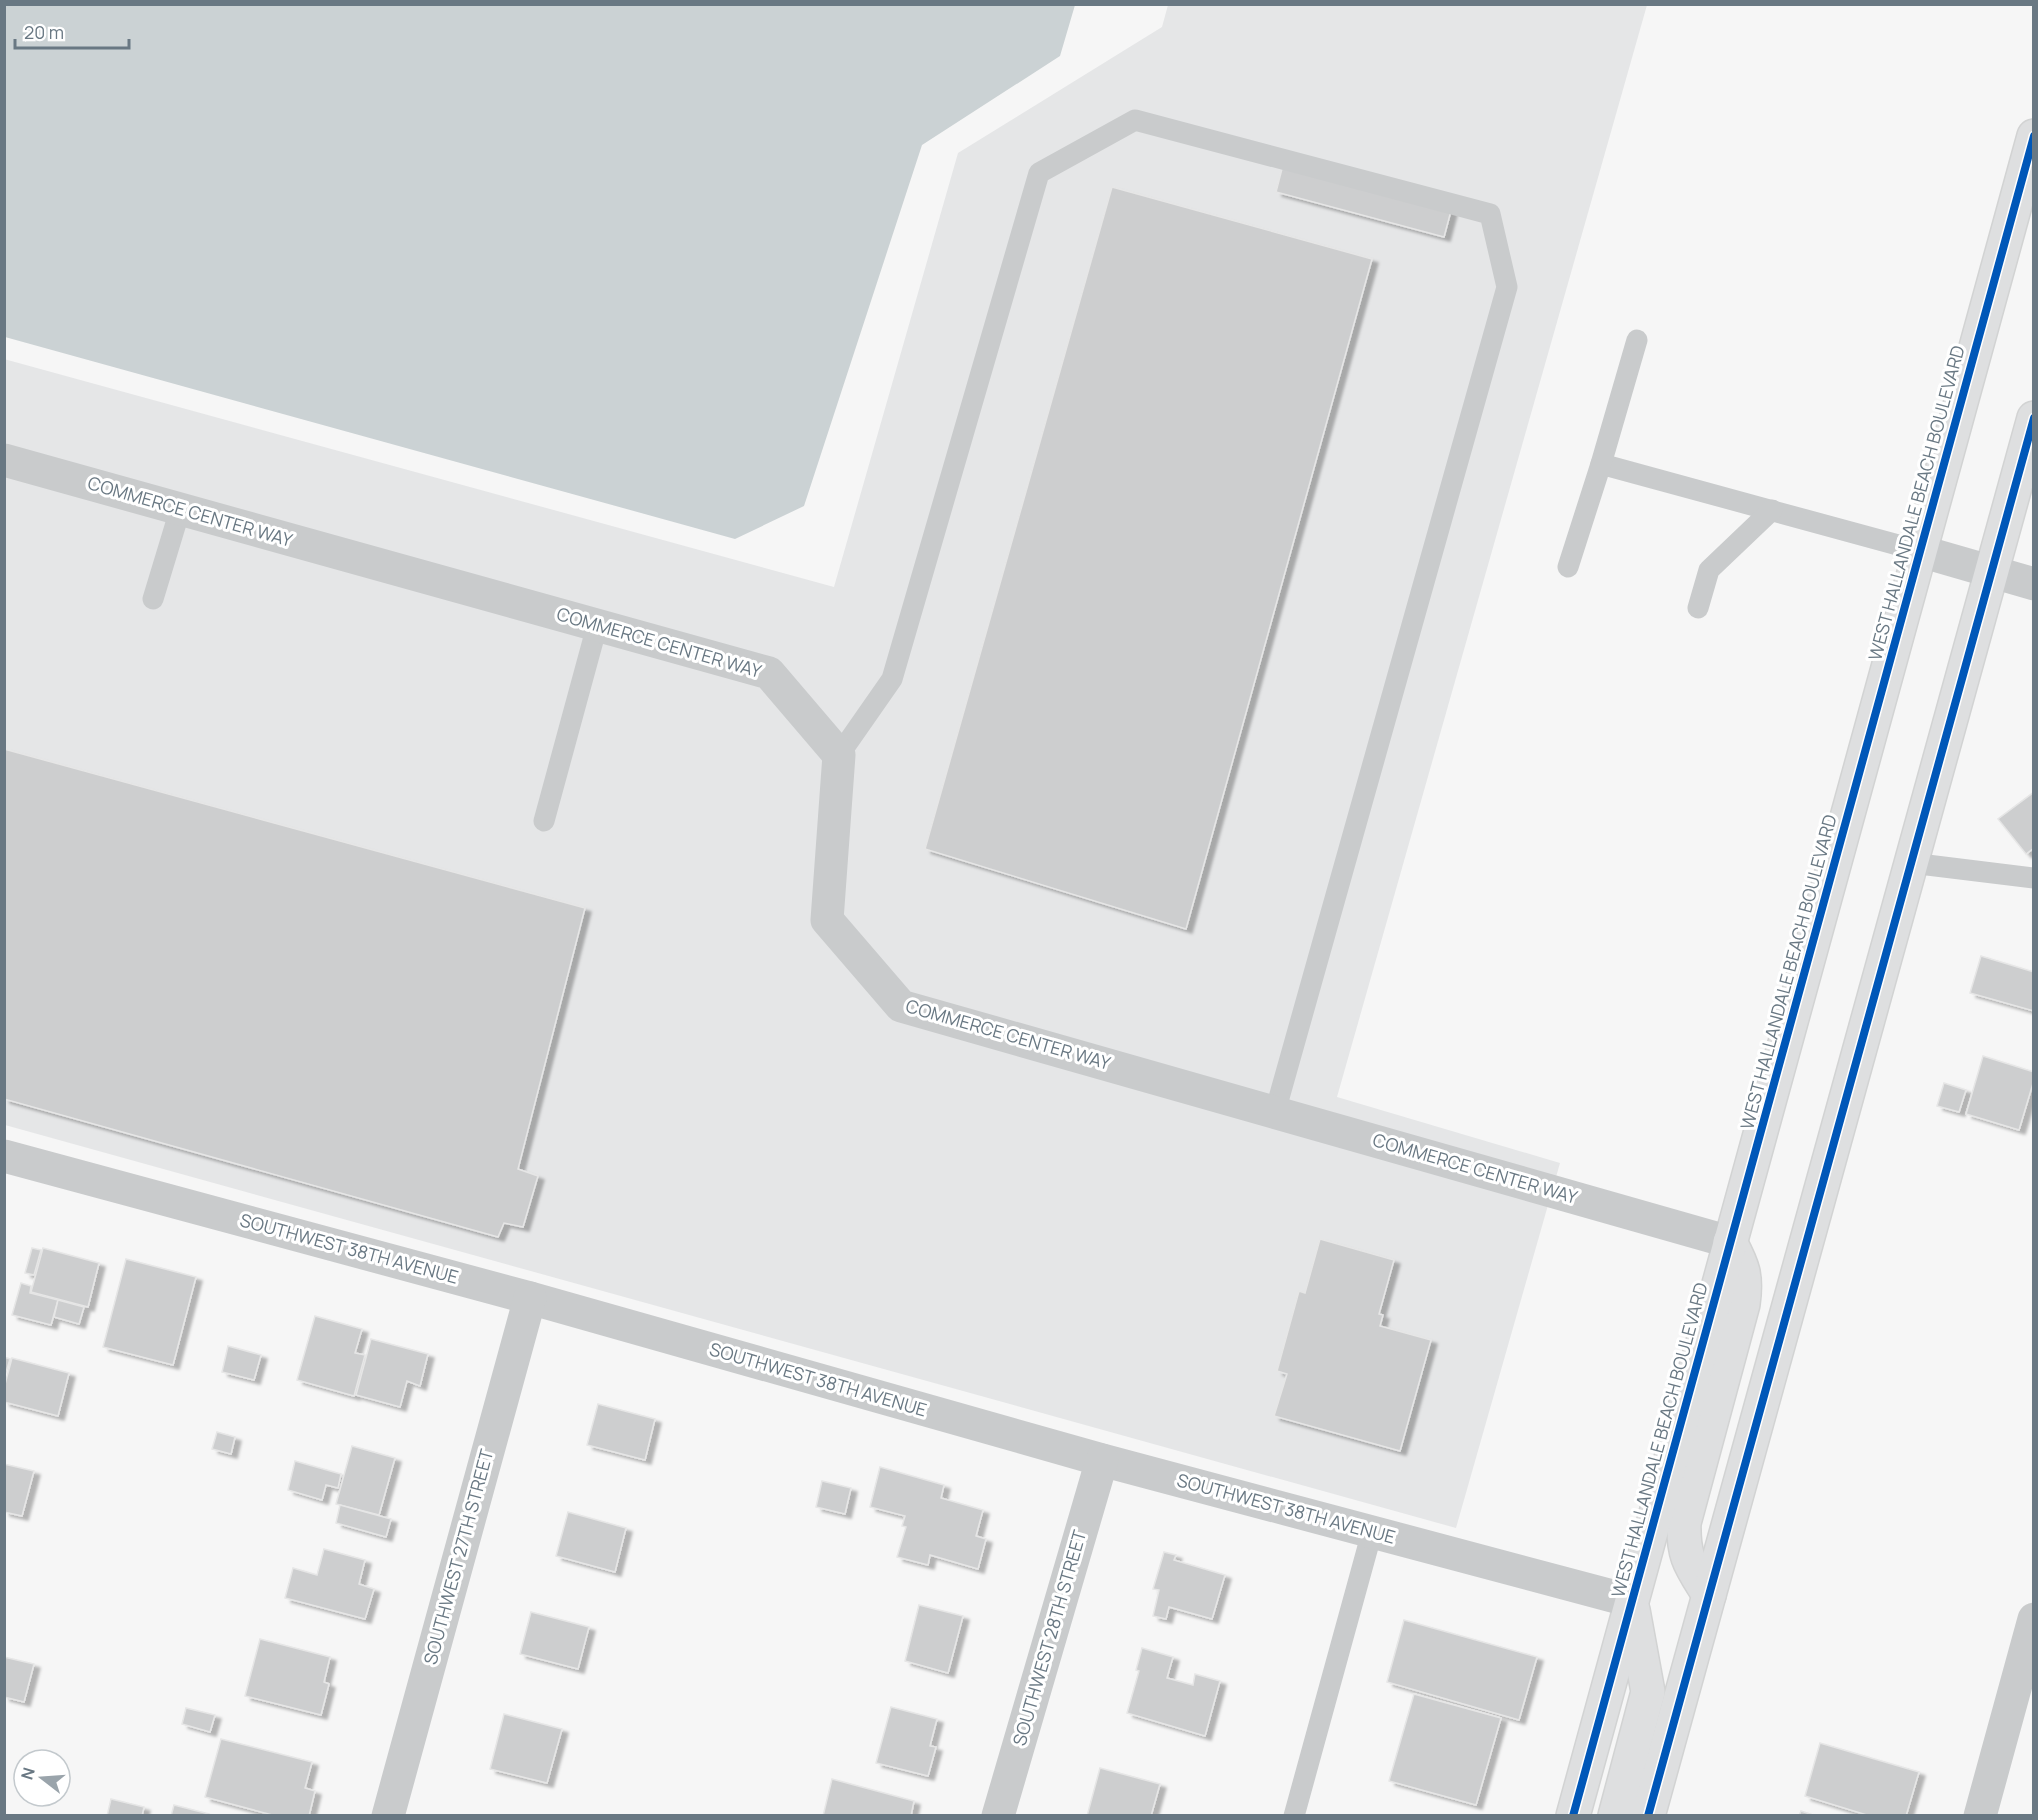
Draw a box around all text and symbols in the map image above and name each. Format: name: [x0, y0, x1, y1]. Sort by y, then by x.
scale bar: [15, 12, 129, 50]
text: 20 m: [24, 20, 64, 44]
street label: WEST HALLANDALE BEACH BOULEVARD: [1862, 343, 1970, 663]
street label: COMMERCE CENTER WAY: [85, 470, 296, 552]
street label: COMMERCE CENTER WAY: [554, 601, 765, 683]
street label: WEST HALLANDALE BEACH BOULEVARD: [1734, 812, 1842, 1132]
street label: COMMERCE CENTER WAY: [903, 993, 1114, 1075]
street label: COMMERCE CENTER WAY: [1370, 1127, 1581, 1209]
street label: SOUTHWEST 38TH AVENUE: [238, 1207, 461, 1289]
street label: WEST HALLANDALE BEACH BOULEVARD: [1605, 1280, 1713, 1600]
street label: SOUTHWEST 38TH AVENUE: [707, 1337, 930, 1422]
street label: SOUTHWEST 27TH STREET: [418, 1446, 498, 1667]
street label: SOUTHWEST 38TH AVENUE: [1175, 1467, 1398, 1549]
street label: SOUTHWEST 28TH STREET: [1007, 1527, 1091, 1748]
north arrow: [12, 1748, 72, 1808]
text: N: [15, 1765, 40, 1782]

